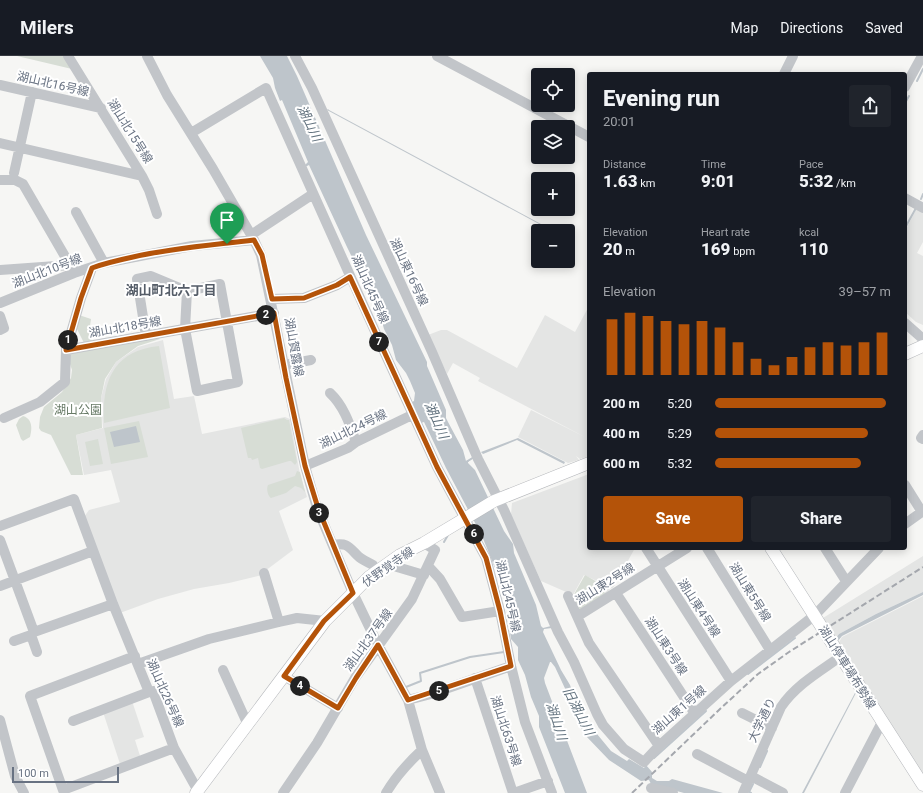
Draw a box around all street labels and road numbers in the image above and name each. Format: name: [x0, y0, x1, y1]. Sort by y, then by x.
street label: 湖山北16号線: [16, 69, 90, 99]
street label: 湖山北15号線: [105, 96, 155, 166]
street label: 湖山東16号線: [387, 236, 431, 308]
street label: 湖山北10号線: [10, 251, 84, 291]
street label: 湖山北45号線: [349, 253, 391, 325]
street label: 湖山北18号線: [88, 314, 162, 340]
street label: 湖山賀露線: [282, 316, 306, 378]
street label: 湖山北24号線: [317, 407, 389, 451]
street label: 伏野覚寺線: [359, 544, 417, 590]
street label: 湖山北45号線: [493, 559, 523, 633]
street label: 湖山東2号線: [573, 560, 637, 608]
street label: 湖山東5号線: [726, 560, 774, 624]
street label: 湖山東4号線: [675, 576, 723, 640]
street label: 湖山北37号線: [341, 606, 395, 674]
street label: 湖山東3号線: [642, 614, 690, 678]
street label: 湖山停車場布勢線: [816, 623, 878, 711]
street label: 湖山北26号線: [144, 657, 186, 729]
street label: 湖山東1号線: [649, 683, 709, 737]
street label: 湖山北63号線: [488, 694, 524, 768]
street label: 大学通り: [745, 695, 779, 745]

